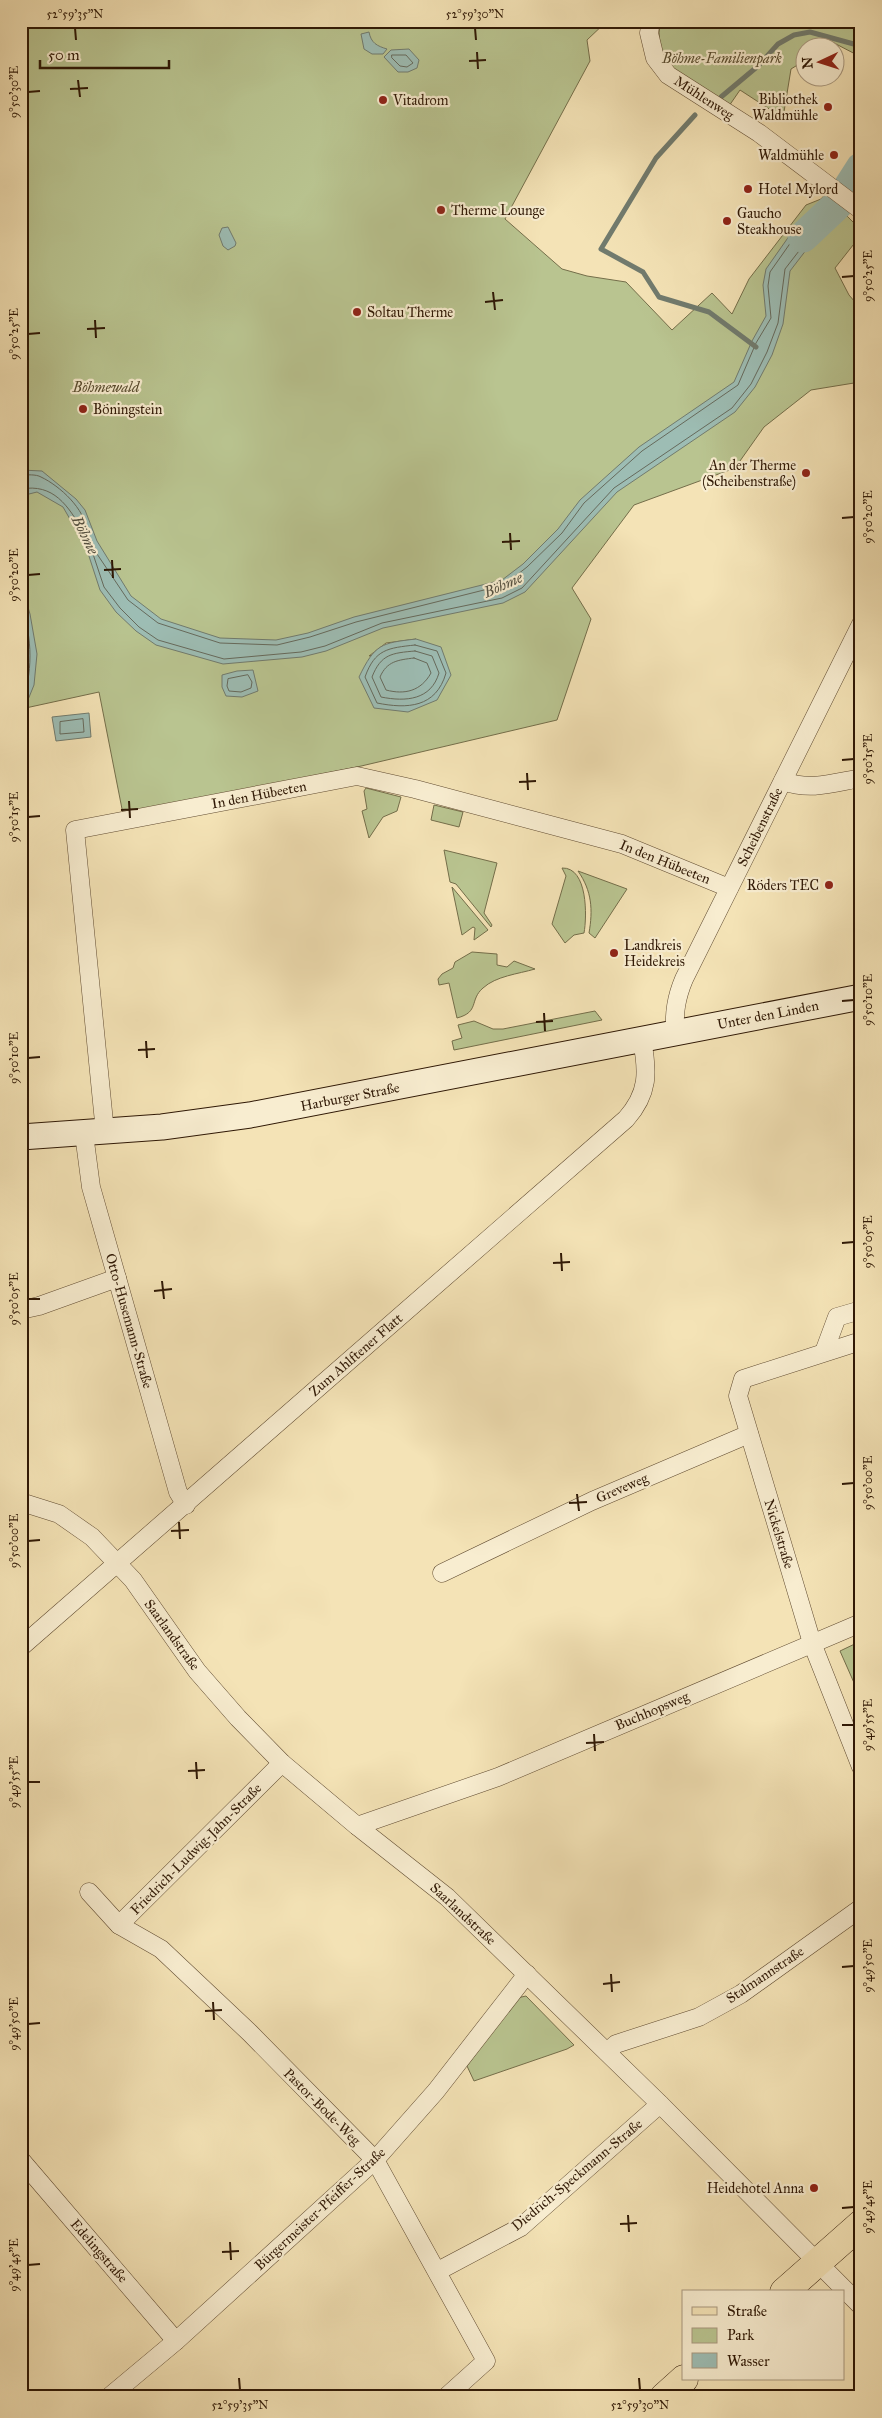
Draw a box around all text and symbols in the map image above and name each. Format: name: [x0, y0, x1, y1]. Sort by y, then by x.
text: 52°59'35"N: [47, 7, 104, 21]
text: 52°59'30"N: [446, 7, 504, 21]
scale bar: [40, 38, 169, 70]
north arrow: [794, 38, 844, 88]
text: 50 m: [48, 46, 80, 64]
park label: Böhme-Familienpark: [661, 50, 783, 68]
text: N: [799, 56, 816, 69]
text: 9°50'30"E: [7, 65, 21, 118]
street label: Mühlenweg: [671, 72, 738, 124]
place label: Bibliothek Waldmühle: [752, 91, 818, 124]
place label: Vitadrom: [392, 92, 449, 109]
marker: Vitadrom: [377, 94, 389, 106]
marker: Bibliothek Waldmühle: [822, 101, 834, 113]
place label: Waldmühle: [758, 147, 824, 164]
marker: Waldmühle: [828, 149, 840, 161]
place label: Hotel Mylord: [758, 181, 838, 198]
marker: Hotel Mylord: [742, 183, 754, 195]
place label: Therme Lounge: [451, 202, 545, 219]
marker: Therme Lounge: [435, 204, 447, 216]
place label: Gaucho Steakhouse: [737, 205, 802, 238]
marker: Gaucho Steakhouse: [721, 215, 733, 227]
text: 9°50'25"E: [861, 250, 875, 302]
place label: Soltau Therme: [367, 304, 453, 321]
marker: Soltau Therme: [351, 306, 363, 318]
text: 9°50'25"E: [7, 308, 21, 360]
park label: Böhmewald: [72, 379, 141, 396]
place label: Böningstein: [93, 401, 163, 418]
marker: Böningstein: [77, 403, 89, 415]
place label: An der Therme (Scheibenstraße): [702, 457, 796, 491]
marker: An der Therme (Scheibenstraße): [800, 467, 812, 479]
text: 9°50'20"E: [861, 490, 875, 544]
water label: Böhme: [68, 512, 102, 558]
text: 9°50'20"E: [7, 548, 21, 602]
water label: Böhme: [480, 568, 526, 602]
text: 9°50'15"E: [861, 733, 875, 784]
street label: In den Hübeeten: [210, 777, 308, 813]
street label: Scheibenstraße: [734, 785, 787, 869]
text: 9°50'15"E: [7, 791, 21, 842]
street label: In den Hübeeten: [617, 836, 713, 888]
place label: Röders TEC: [747, 877, 819, 894]
marker: Röders TEC: [823, 879, 835, 891]
place label: Landkreis Heidekreis: [624, 937, 685, 970]
marker: Landkreis Heidekreis: [608, 947, 620, 959]
text: 9°50'10"E: [861, 974, 875, 1026]
street label: Unter den Linden: [716, 997, 821, 1033]
text: 9°50'10"E: [7, 1032, 21, 1084]
street label: Harburger Straße: [299, 1079, 401, 1115]
text: 9°50'05"E: [861, 1215, 875, 1269]
street label: Otto-Husemann-Straße: [102, 1252, 156, 1391]
text: 9°50'05"E: [7, 1272, 21, 1326]
street label: Zum Ahlftener Flatt: [306, 1310, 406, 1400]
text: 9°50'00"E: [861, 1455, 875, 1510]
street label: Greveweg: [593, 1469, 651, 1507]
street label: Nickelstraße: [760, 1497, 798, 1571]
text: 9°50'00"E: [7, 1513, 21, 1568]
street label: Saarlandstraße: [141, 1596, 204, 1674]
street label: Buchhopsweg: [612, 1688, 692, 1734]
text: 9°49'55"E: [861, 1698, 875, 1751]
text: 9°49'55"E: [7, 1755, 21, 1808]
street label: Friedrich-Ludwig-Jahn-Straße: [127, 1780, 266, 1919]
street label: Saarlandstraße: [427, 1879, 500, 1949]
text: 9°49'50"E: [861, 1939, 875, 1993]
street label: Stalmannstraße: [723, 1943, 807, 2007]
text: 9°49'50"E: [7, 1997, 21, 2051]
street label: Pastor-Bode-Weg: [280, 2065, 364, 2149]
street label: Diedrich-Speckmann-Straße: [508, 2115, 646, 2235]
street label: Bürgermeister-Pfeiffer-Straße: [251, 2144, 389, 2274]
place label: Heidehotel Anna: [707, 2180, 804, 2197]
text: 9°49'45"E: [861, 2180, 875, 2234]
marker: Heidehotel Anna: [808, 2182, 820, 2194]
street label: Edelingstraße: [67, 2216, 131, 2286]
text: 9°49'45"E: [7, 2238, 21, 2292]
legend: [682, 2290, 844, 2380]
text: Straße: [727, 2302, 767, 2320]
text: Park: [727, 2326, 754, 2344]
text: Wasser: [727, 2352, 770, 2370]
text: 52°59'35"N: [212, 2398, 269, 2412]
text: 52°59'30"N: [611, 2398, 669, 2412]

